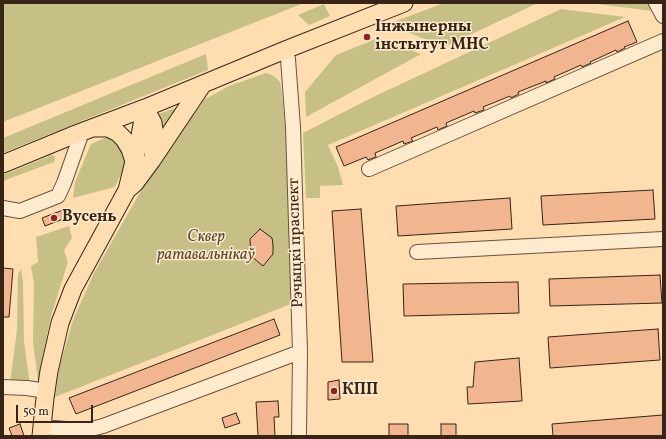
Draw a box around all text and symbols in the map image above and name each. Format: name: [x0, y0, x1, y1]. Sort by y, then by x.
place label: Інжынерны інстытут МНС: [375, 18, 489, 56]
marker: Інжынерны інстытут МНС: [362, 32, 372, 42]
street label: Рэчыцкі праспект: [285, 178, 309, 308]
place label: Вусень: [62, 208, 117, 228]
marker: Вусень: [49, 213, 59, 223]
park label: Сквер ратавальнікаў: [157, 228, 255, 266]
place label: КПП: [342, 381, 378, 401]
marker: КПП: [329, 386, 339, 396]
scale bar: [18, 397, 95, 423]
text: 50 m: [23, 404, 49, 420]

